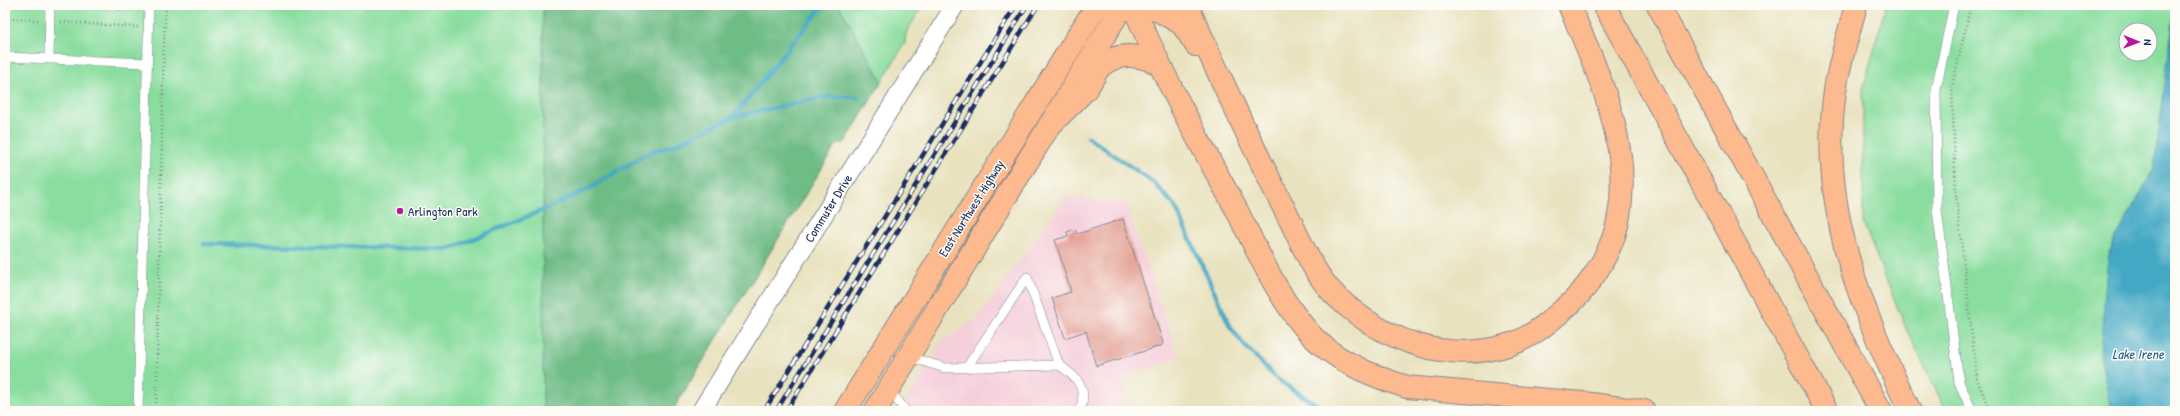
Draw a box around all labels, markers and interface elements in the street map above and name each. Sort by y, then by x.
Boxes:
north arrow [2118,22,2158,62]
text: N [2141,39,2155,45]
street label: East Northwest Highway [934,156,1008,260]
street label: Commuter Drive [800,170,856,246]
place label: Arlington Park [408,202,478,220]
marker: Arlington Park [395,206,405,216]
water label: Lake Irene [2112,344,2165,363]

